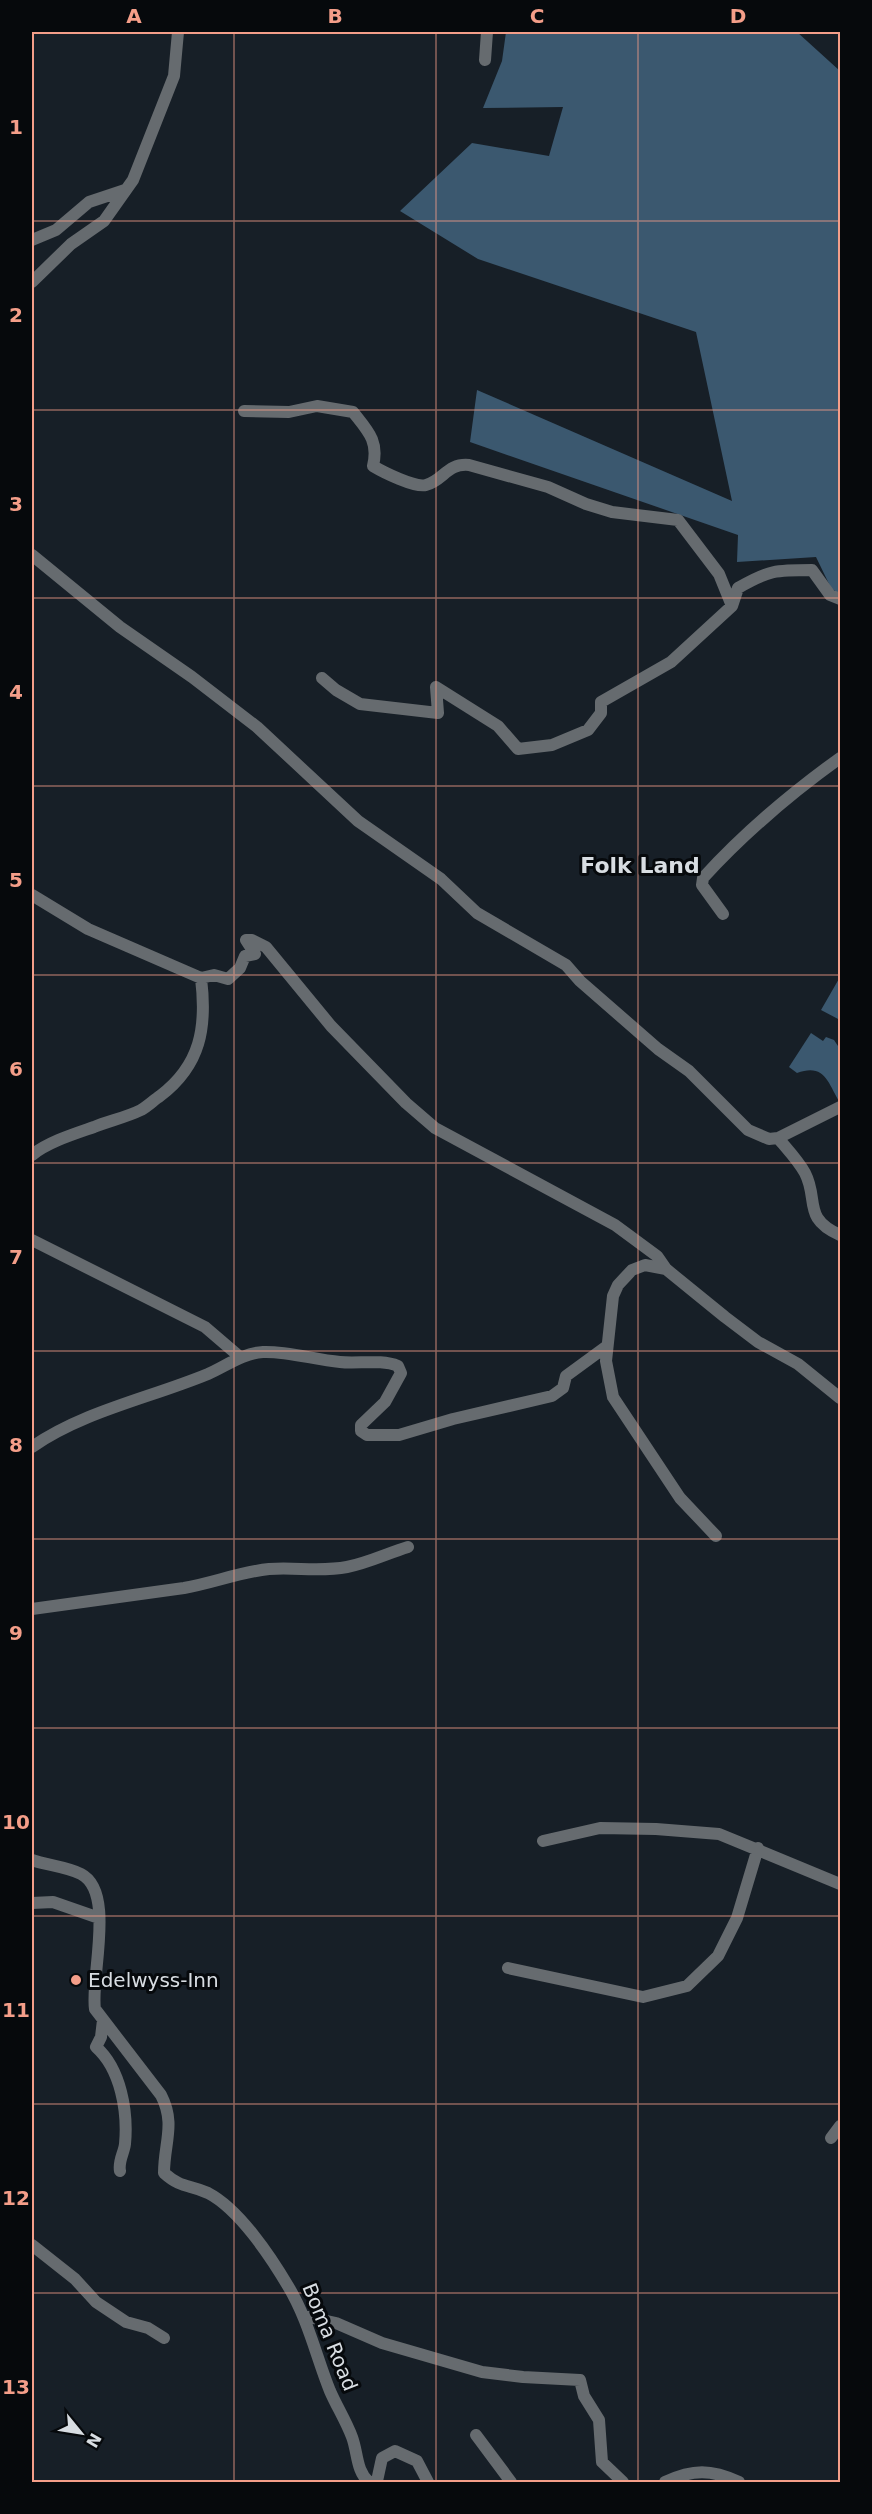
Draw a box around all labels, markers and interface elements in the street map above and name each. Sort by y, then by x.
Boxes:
text: A [126,4,142,28]
text: B [327,4,343,28]
text: C [530,4,544,28]
text: D [730,4,746,28]
text: 1 [9,115,23,139]
text: 2 [9,303,23,327]
text: 3 [9,492,23,516]
text: 4 [9,680,23,704]
district label: Folk Land [580,853,700,878]
text: 5 [9,868,23,892]
text: 6 [9,1057,23,1081]
text: 7 [9,1245,23,1269]
text: 8 [9,1433,23,1457]
text: 9 [9,1621,23,1645]
text: 10 [2,1810,30,1834]
place label: Edelwyss-Inn [88,1968,219,1992]
marker: Edelwyss-Inn [69,1973,83,1987]
text: 11 [2,1998,30,2022]
text: 12 [2,2186,30,2210]
street label: Boma Road [297,2280,363,2394]
text: 13 [2,2375,30,2399]
north arrow [51,2403,111,2463]
text: N [82,2430,105,2451]

